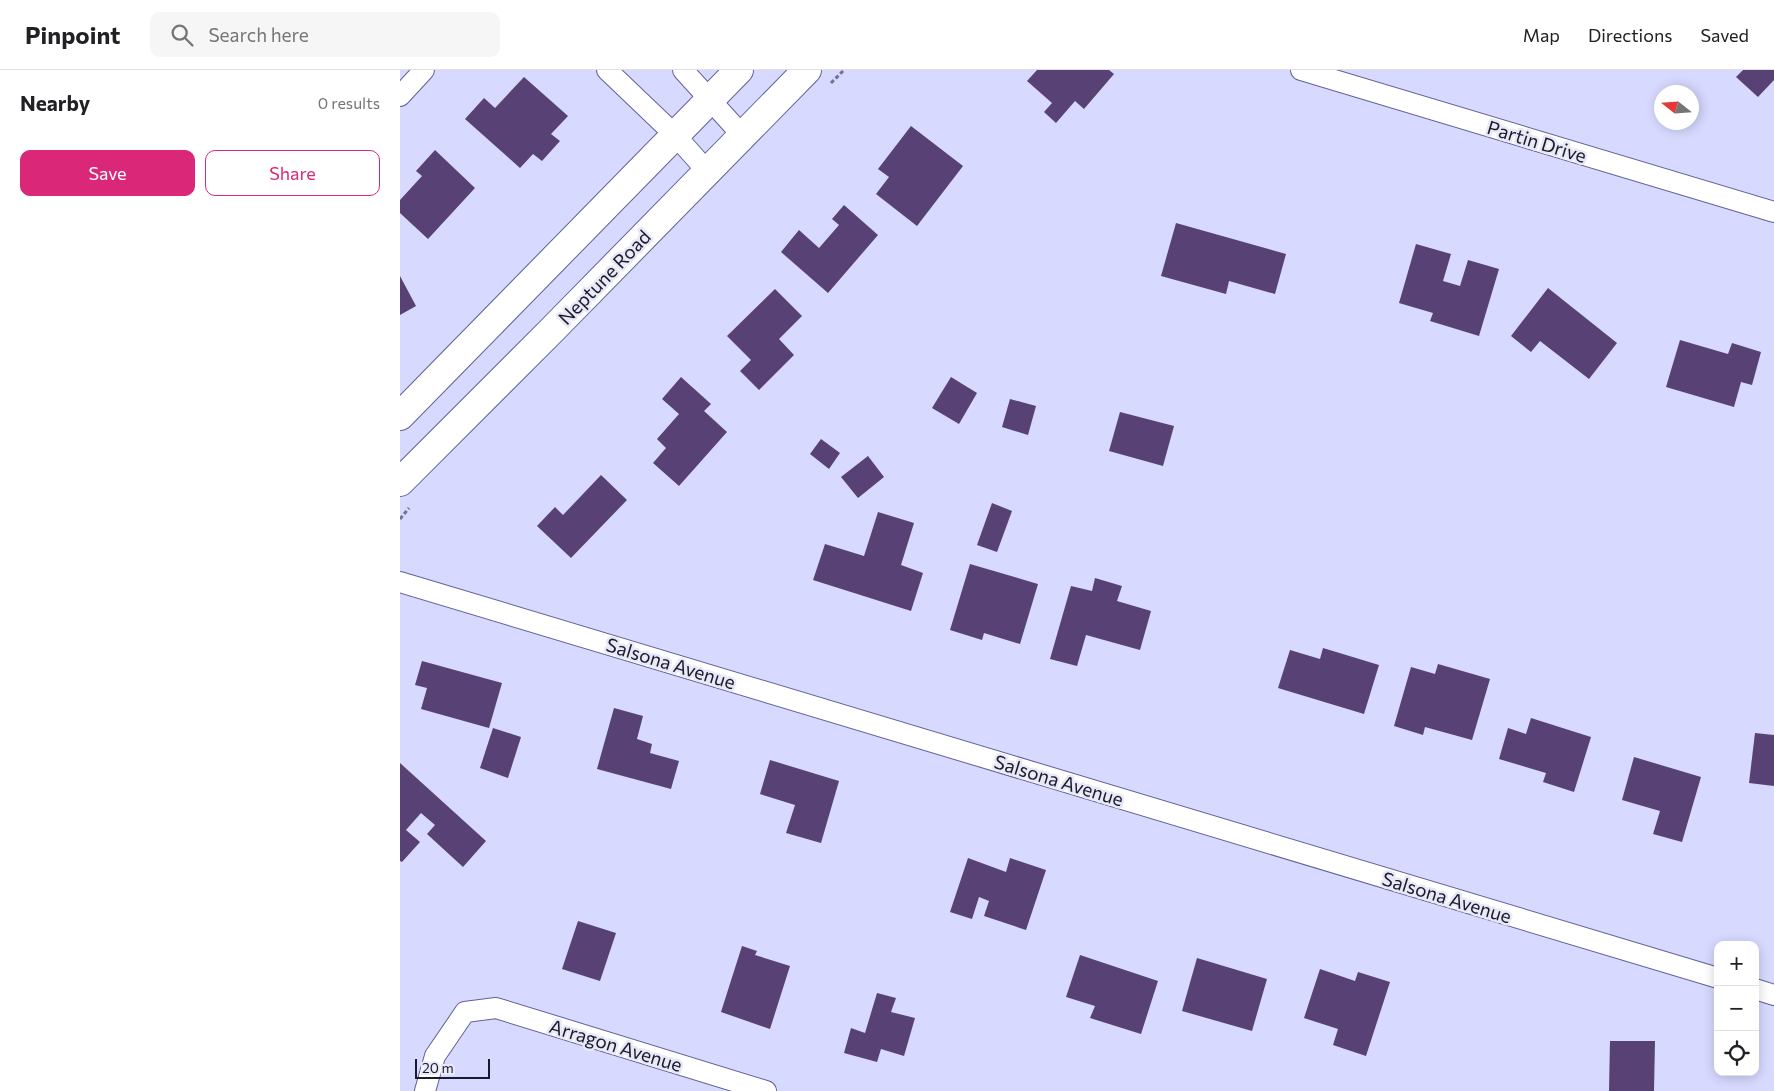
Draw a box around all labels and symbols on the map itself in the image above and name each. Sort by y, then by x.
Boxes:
north arrow [1654,85,1699,130]
street label: Partin Drive [1485,115,1589,167]
street label: Neptune Road [553,225,655,329]
street label: Salsona Avenue [604,632,738,694]
street label: Salsona Avenue [992,749,1126,811]
street label: Salsona Avenue [1380,866,1514,928]
street label: Arragon Avenue [547,1014,685,1076]
scale bar [415,1056,490,1079]

